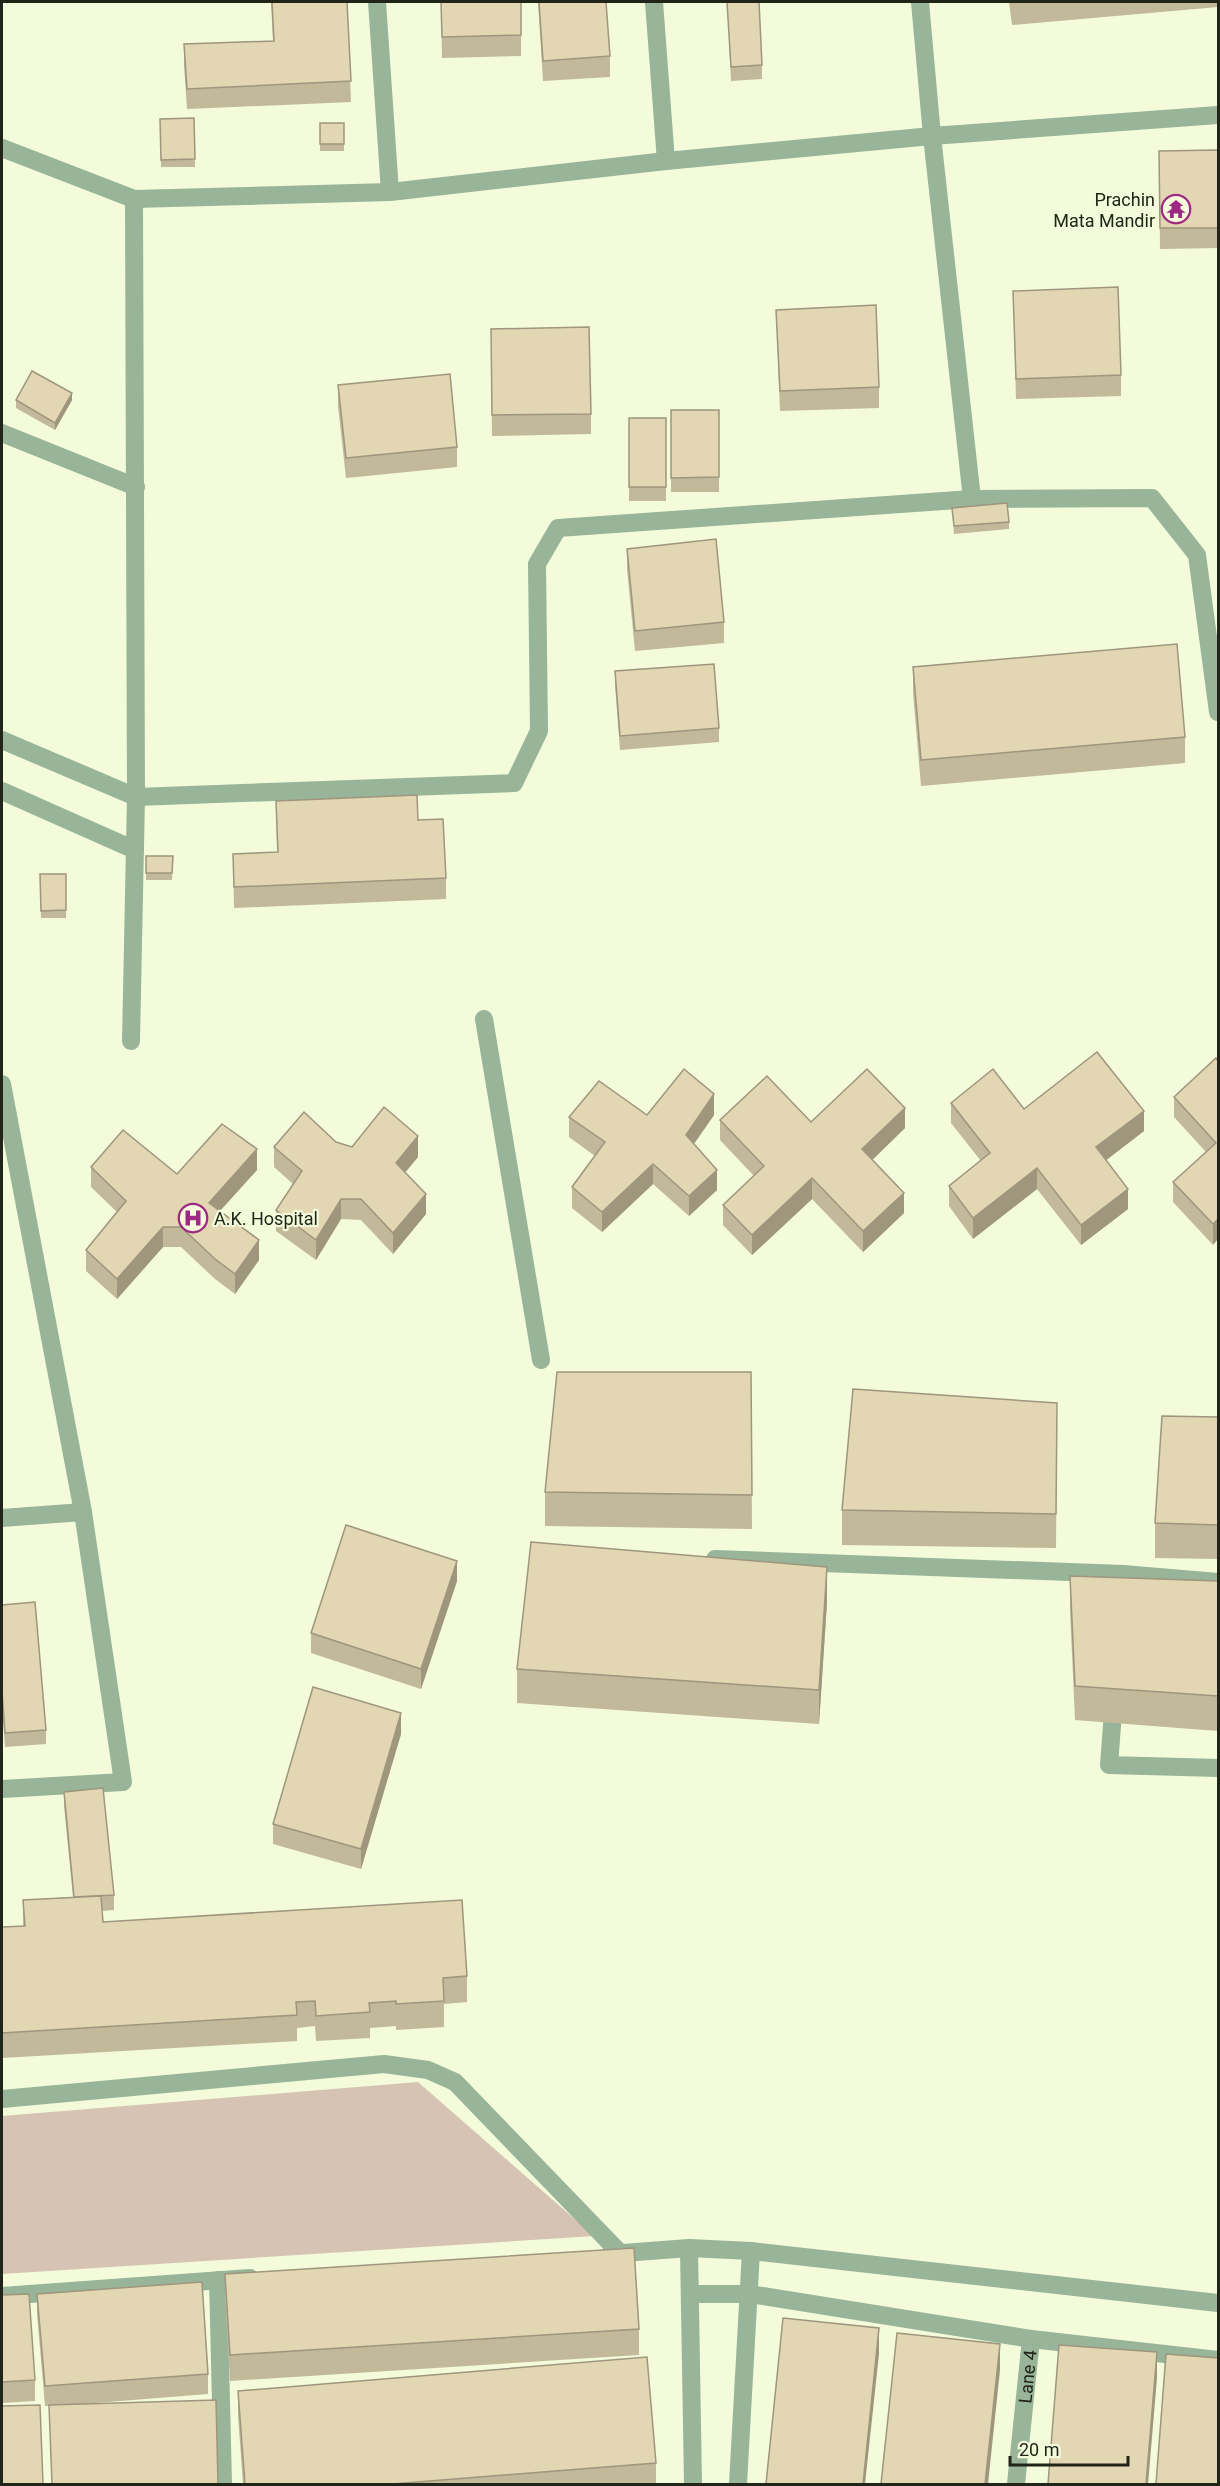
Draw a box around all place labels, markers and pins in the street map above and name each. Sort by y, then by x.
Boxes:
place label: Prachin Mata Mandir [1053,189,1155,231]
temple icon: Prachin Mata Mandir [1160,193,1192,225]
hospital icon: A.K. Hospital [177,1202,209,1234]
place label: A.K. Hospital [214,1208,318,1229]

